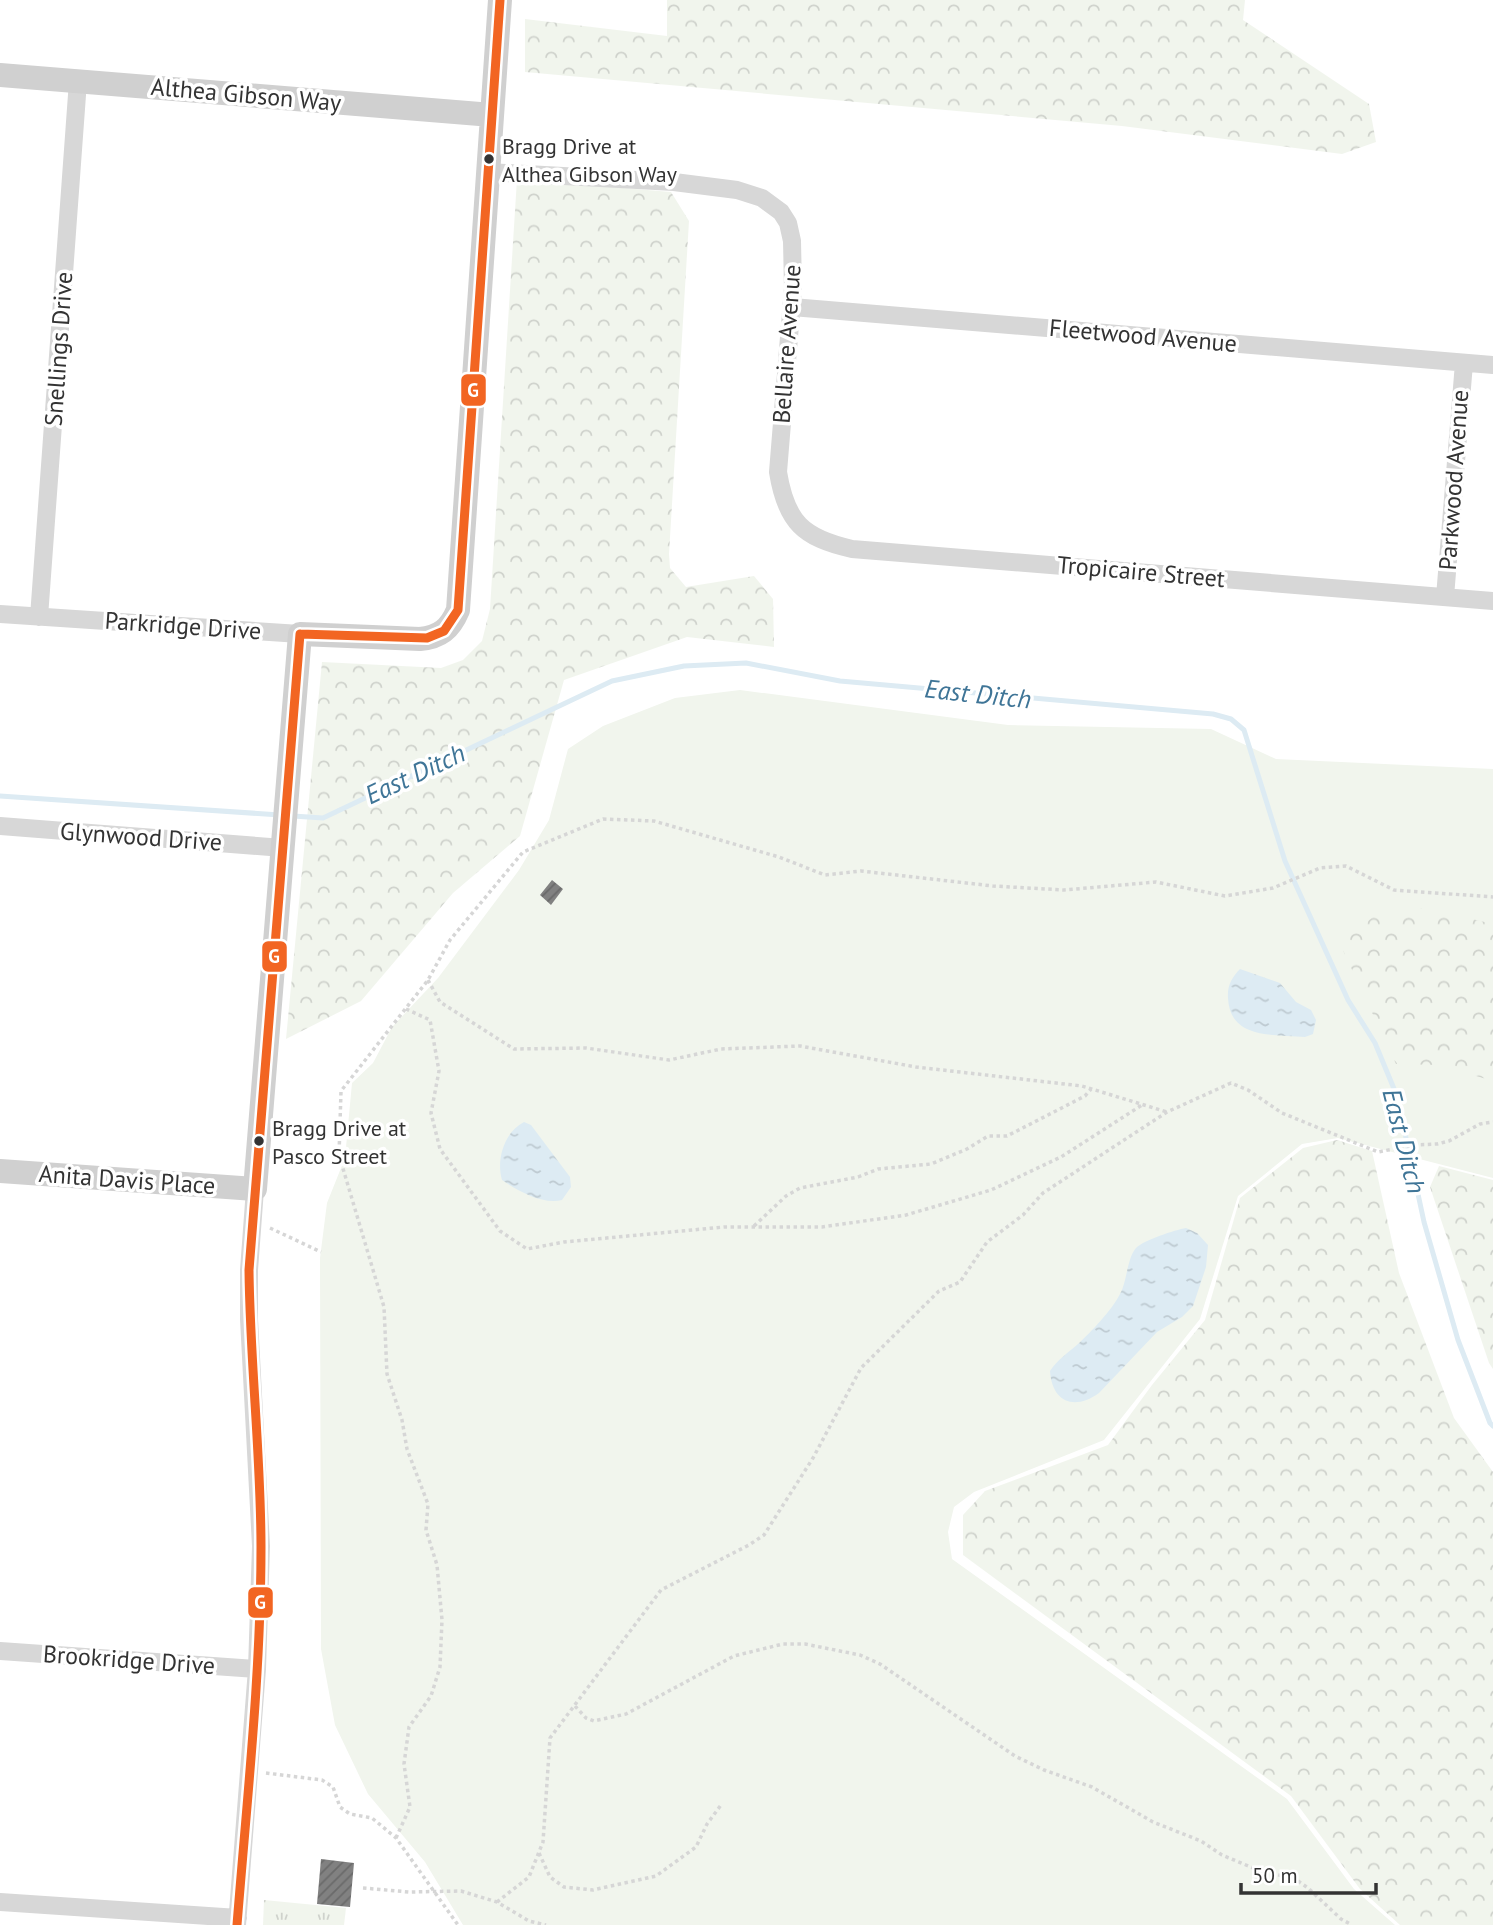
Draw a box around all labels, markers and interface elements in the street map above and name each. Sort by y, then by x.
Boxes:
street label: Althea Gibson Way [150,71,342,118]
place label: Bragg Drive at Althea Gibson Way [502,132,678,188]
marker: Bragg Drive at Althea Gibson Way [482,152,496,166]
street label: Bellaire Avenue [765,263,808,425]
street label: Snellings Drive [38,271,79,427]
street label: Fleetwood Avenue [1048,312,1238,359]
line badge: G [460,373,487,407]
text: G [467,378,479,402]
street label: Parkwood Avenue [1432,389,1475,571]
street label: Tropicaire Street [1056,549,1226,594]
street label: Parkridge Drive [104,605,262,646]
water label: East Ditch [923,671,1033,716]
water label: East Ditch [359,736,470,811]
street label: Glynwood Drive [59,815,223,858]
line badge: G [261,940,288,973]
text: G [268,944,280,968]
water label: East Ditch [1376,1085,1433,1197]
place label: Bragg Drive at Pasco Street [272,1114,407,1170]
marker: Bragg Drive at Pasco Street [252,1134,266,1148]
street label: Anita Davis Place [38,1158,216,1201]
line badge: G [247,1586,274,1619]
text: G [254,1590,266,1614]
street label: Brookridge Drive [42,1638,216,1681]
scale bar [1241,1852,1376,1896]
text: 50 m [1252,1862,1298,1889]

